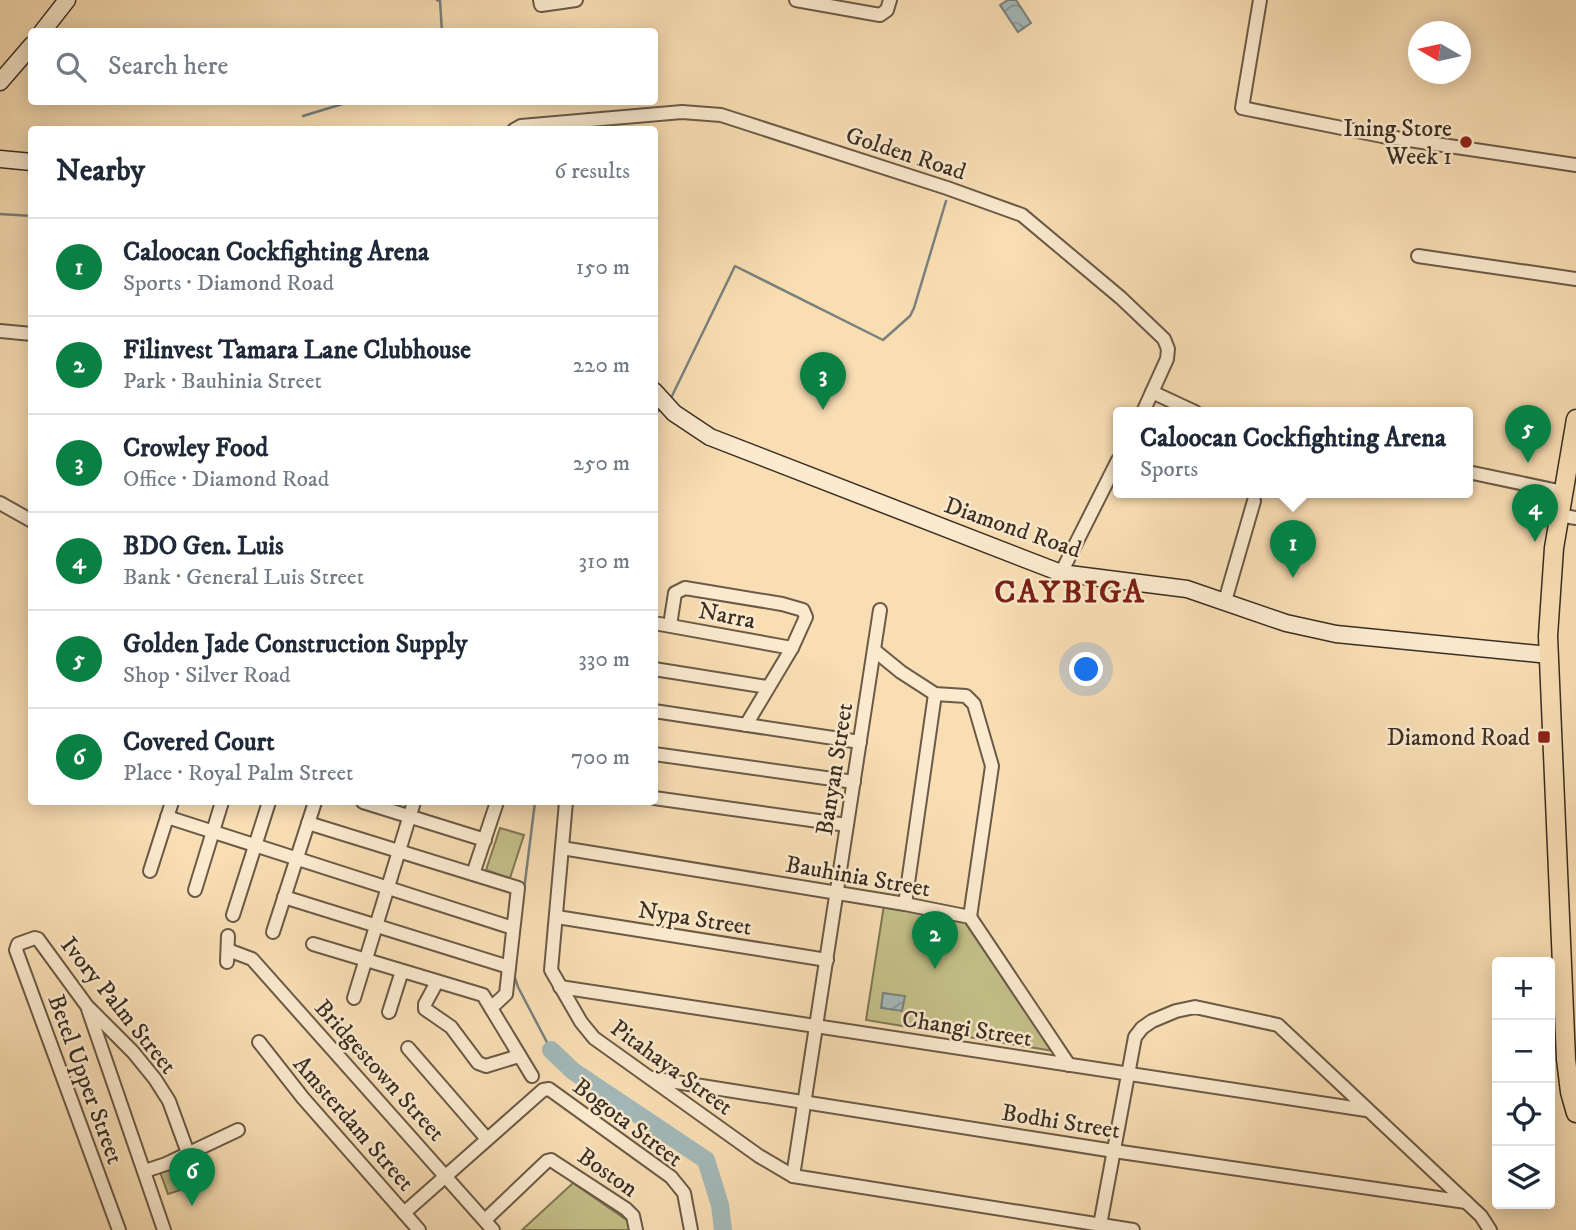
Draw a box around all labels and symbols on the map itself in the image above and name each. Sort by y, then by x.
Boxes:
north arrow [1408,21,1471,84]
place label: Ining Store Week 1 [1343,114,1452,172]
street label: Golden Road [842,120,970,188]
marker: Ining Store Week 1 [1458,134,1474,150]
pin: 3 [800,352,846,410]
pin: 5 [1505,405,1551,463]
pin: 4 [1512,484,1558,542]
street label: Diamond Road [940,490,1085,565]
pin: 1 [1270,520,1316,578]
district label: CAYBIGA [994,573,1146,613]
street label: Narra [696,596,759,636]
your location [1069,652,1103,686]
street label: Banyan Street [810,700,860,838]
place label: Diamond Road [1387,723,1530,753]
marker: Diamond Road [1536,729,1552,745]
street label: Bauhinia Street [783,849,933,905]
street label: Nypa Street [636,895,754,943]
pin: 2 [912,911,958,969]
street label: Ivory Palm Street [54,931,183,1081]
street label: Betel Upper Street [41,991,130,1168]
street label: Bridgestown Street [308,993,451,1148]
street label: Changi Street [900,1004,1034,1054]
street label: Pitahaya Street [604,1013,739,1122]
street label: Amsterdam Street [286,1050,421,1198]
street label: Bogota Street [566,1072,689,1174]
street label: Bodhi Street [999,1098,1123,1146]
street label: Boston [571,1141,644,1205]
pin: 6 [169,1148,215,1206]

